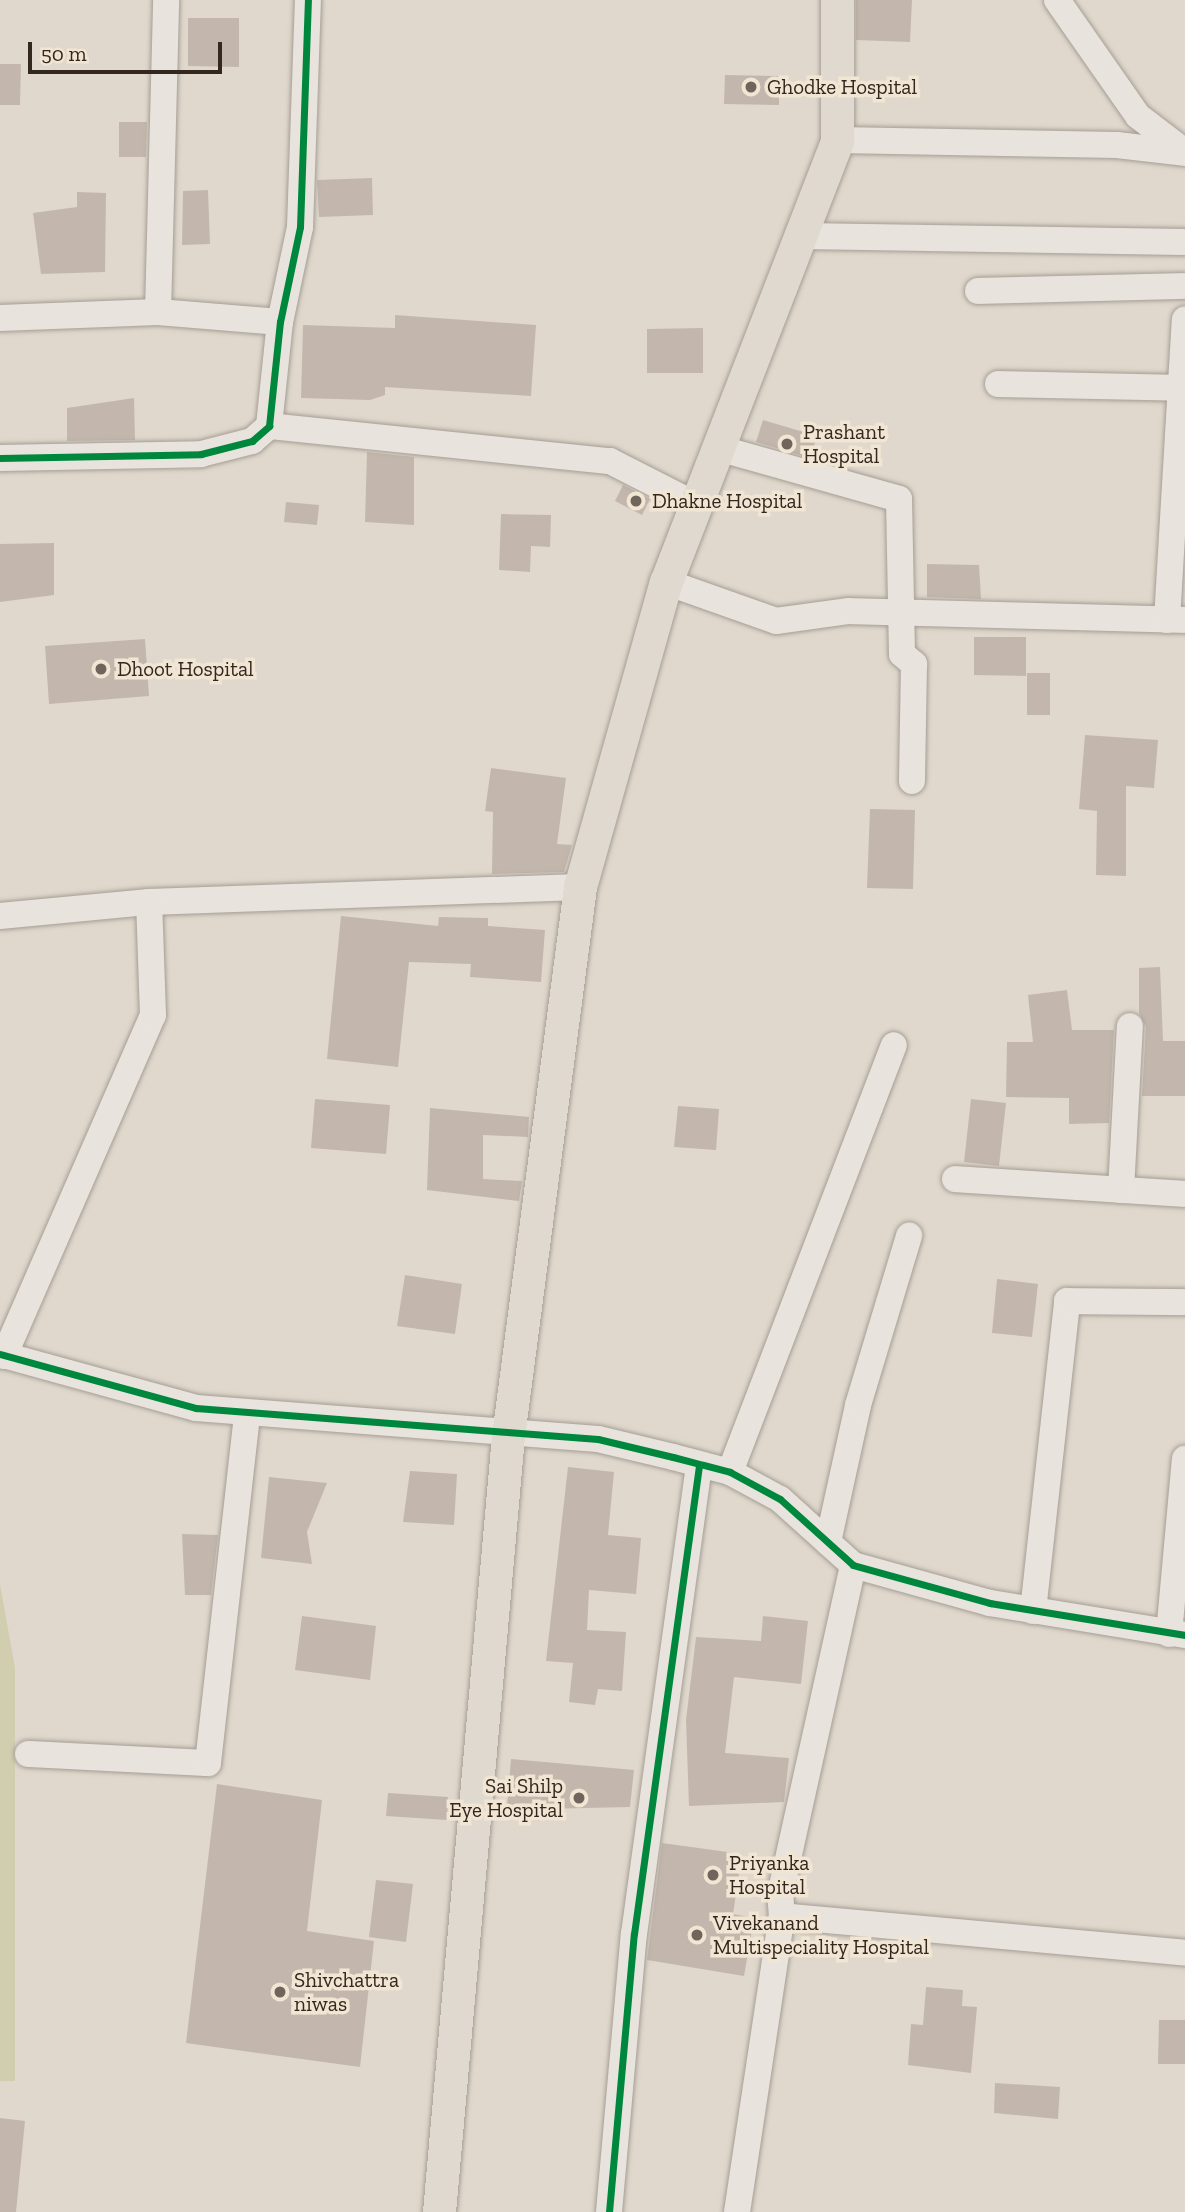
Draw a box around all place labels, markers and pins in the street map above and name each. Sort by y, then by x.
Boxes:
place label: Ghodke Hospital [767,74,917,100]
marker: Ghodke Hospital [741,77,761,97]
place label: Prashant Hospital [803,419,885,469]
marker: Prashant Hospital [777,434,797,454]
place label: Dhakne Hospital [652,488,802,514]
marker: Dhakne Hospital [626,491,646,511]
place label: Dhoot Hospital [117,656,254,682]
marker: Dhoot Hospital [91,659,111,679]
place label: Sai Shilp Eye Hospital [449,1773,563,1823]
marker: Sai Shilp Eye Hospital [569,1788,589,1808]
place label: Priyanka Hospital [729,1850,809,1900]
marker: Priyanka Hospital [703,1865,723,1885]
place label: Vivekanand Multispeciality Hospital [713,1910,930,1960]
marker: Vivekanand Multispeciality Hospital [687,1925,707,1945]
place label: Shivchattra niwas [294,1967,399,2017]
marker: Shivchattra niwas [272,1984,288,2000]

